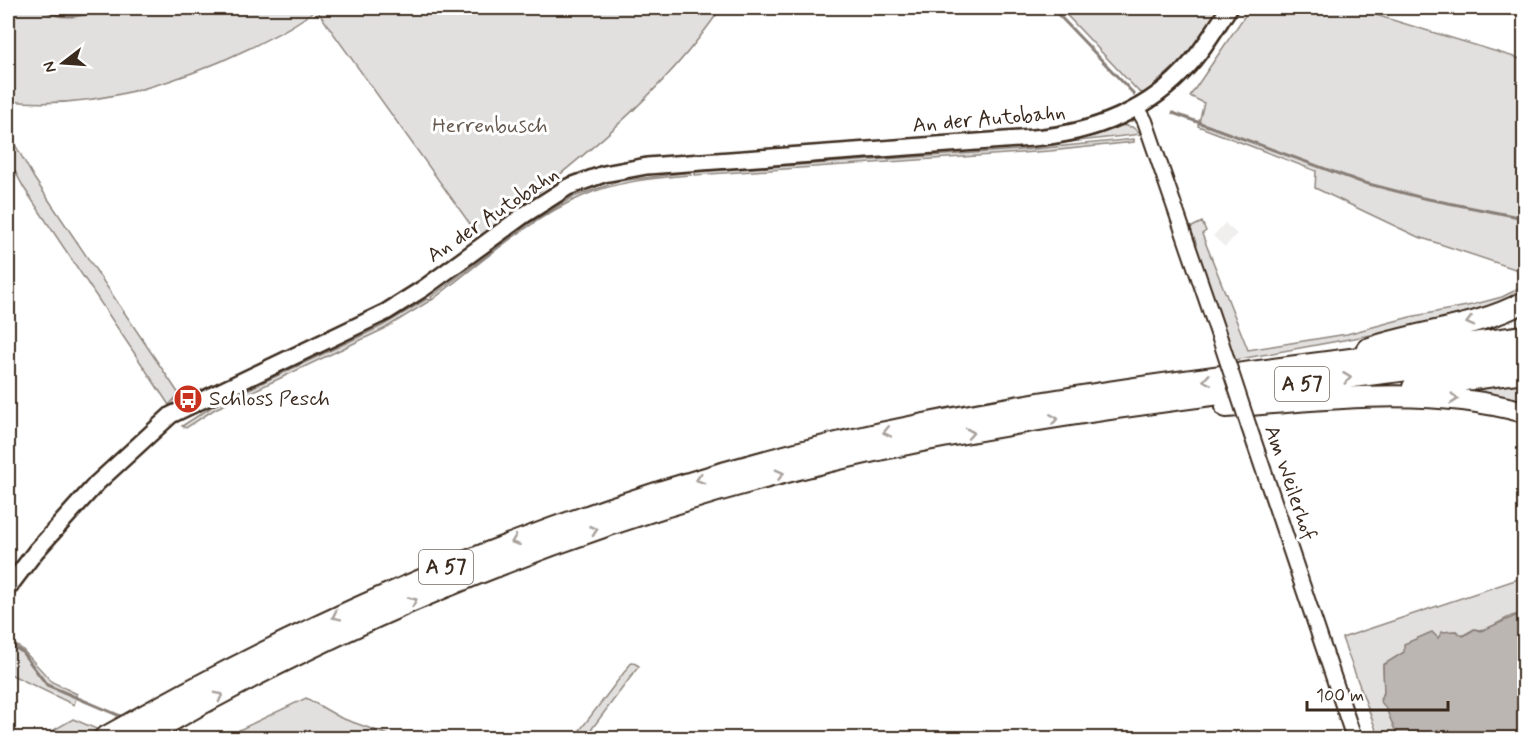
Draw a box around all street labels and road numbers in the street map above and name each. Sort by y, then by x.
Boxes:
street label: An der Autobahn [911,98,1067,140]
street label: An der Autobahn [422,161,564,269]
road number: A 57 [1275,367,1329,401]
street label: Am Weilerhof [1257,422,1323,544]
road number: A 57 [419,550,473,584]

